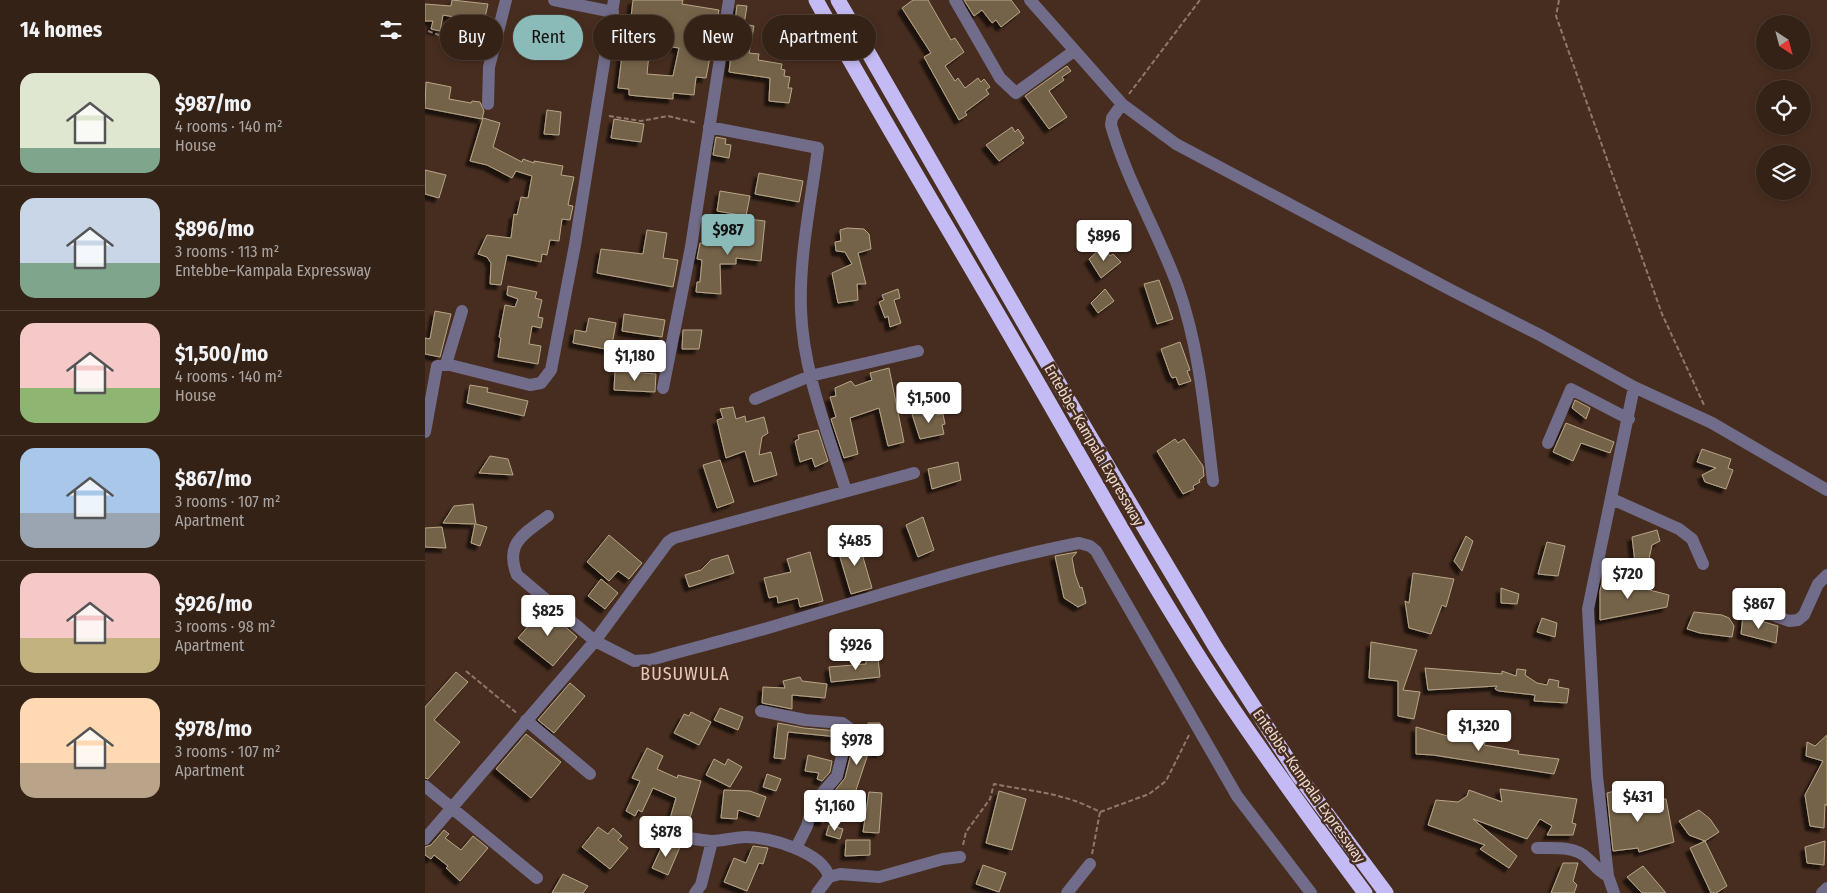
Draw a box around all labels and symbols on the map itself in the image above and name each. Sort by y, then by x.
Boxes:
north arrow [1756,15,1811,70]
pin: $987 [698,214,758,256]
pin: $896 [1074,220,1134,262]
pin: $1,180 [594,340,676,382]
street label: Entebbe–Kampala Expressway [1040,361,1148,529]
pin: $1,500 [888,382,970,424]
pin: $485 [825,524,885,567]
pin: $720 [1598,558,1658,600]
pin: $867 [1729,588,1789,630]
pin: $825 [518,594,578,637]
pin: $926 [826,628,886,671]
district label: BUSUWULA [640,663,730,685]
street label: Entebbe–Kampala Expressway [1249,706,1369,867]
pin: $1,320 [1438,710,1520,752]
pin: $978 [827,724,887,766]
pin: $431 [1608,780,1668,823]
pin: $1,160 [794,790,876,832]
pin: $878 [636,816,696,858]

